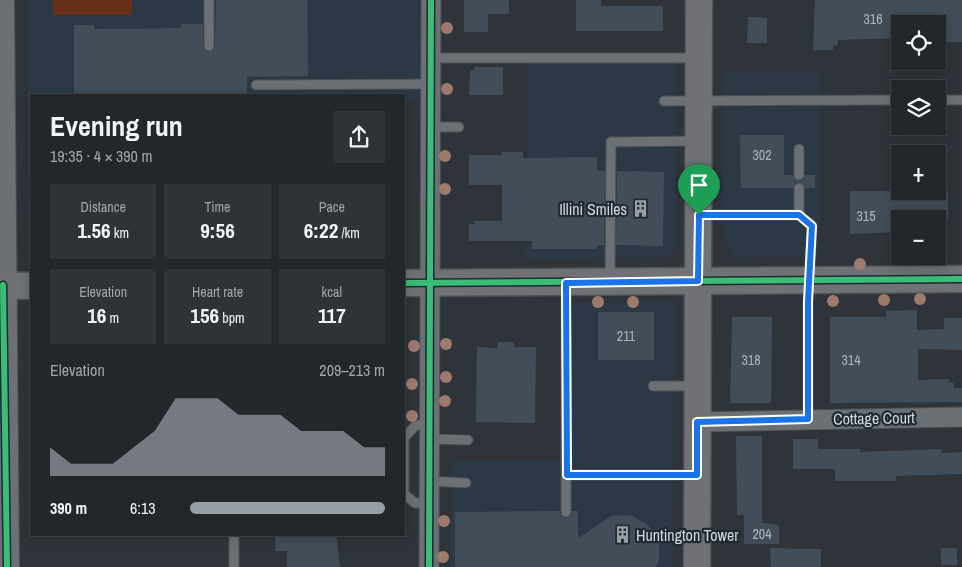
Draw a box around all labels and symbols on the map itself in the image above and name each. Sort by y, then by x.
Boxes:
house number: 316 [863,10,883,28]
house number: 302 [752,146,772,164]
pin [678,164,720,215]
place label: Illini Smiles [559,198,627,220]
building icon: Illini Smiles [631,199,651,219]
house number: 315 [856,207,876,225]
house number: 211 [617,327,636,345]
house number: 318 [741,351,761,369]
house number: 314 [841,351,861,369]
street label: Cottage Court [833,406,915,430]
place label: Huntington Tower [636,524,739,546]
building icon: Huntington Tower [612,525,632,545]
house number: 204 [752,525,772,543]

